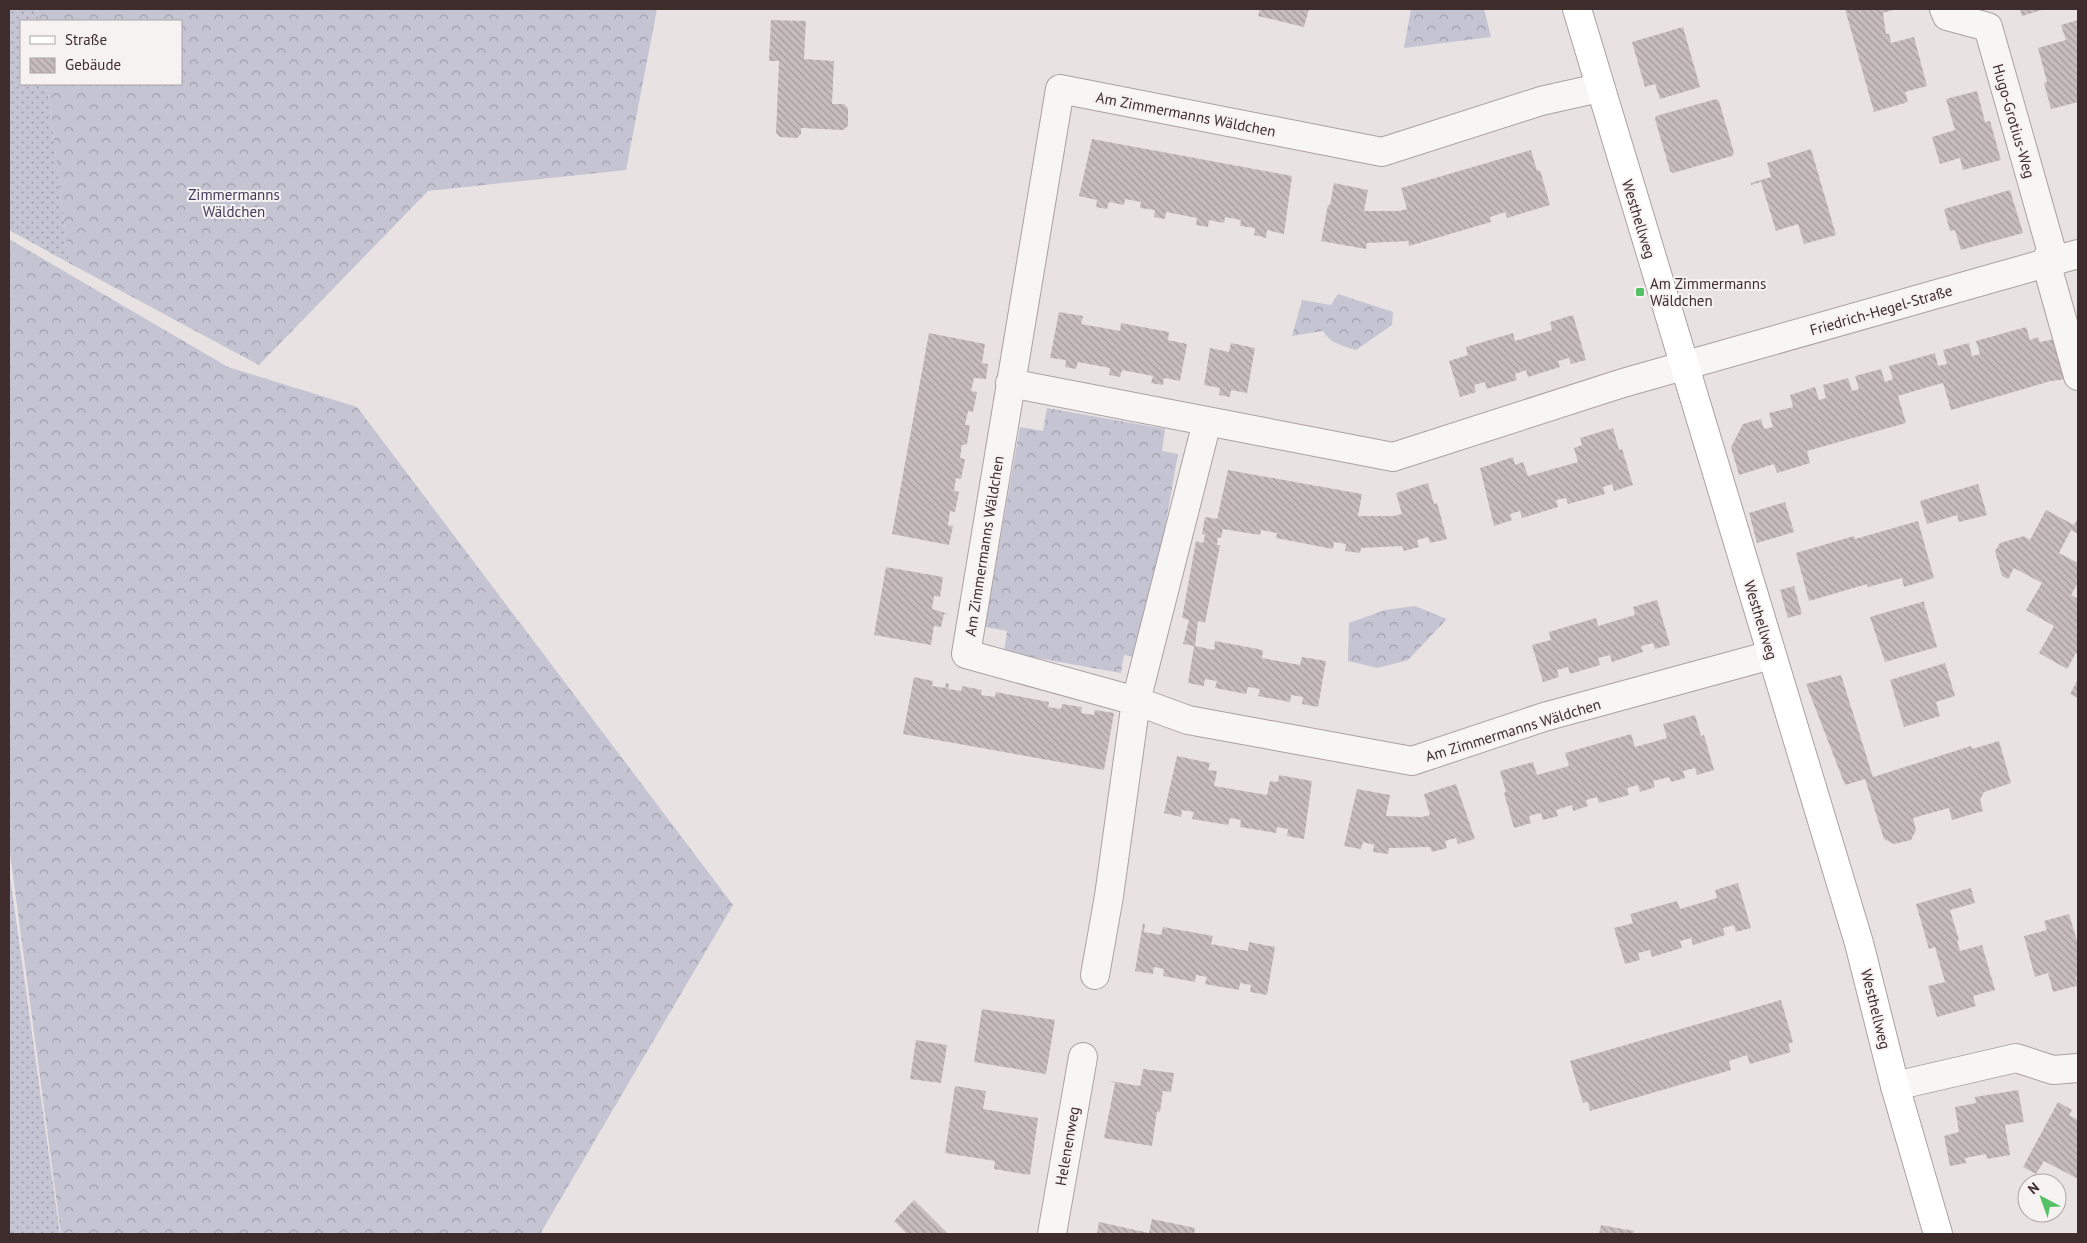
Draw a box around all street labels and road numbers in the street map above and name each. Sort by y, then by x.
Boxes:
street label: Hugo-Grotius-Weg [1989,62,2039,180]
street label: Am Zimmermanns Wäldchen [1095,87,1277,141]
street label: Westhellweg [1618,177,1660,261]
street label: Friedrich-Hegel-Straße [1808,281,1954,339]
street label: Am Zimmermanns Wäldchen [960,454,1008,638]
street label: Westhellweg [1740,578,1782,662]
street label: Am Zimmermanns Wäldchen [1423,694,1603,766]
street label: Westhellweg [1857,967,1895,1051]
street label: Helenenweg [1051,1105,1083,1187]

